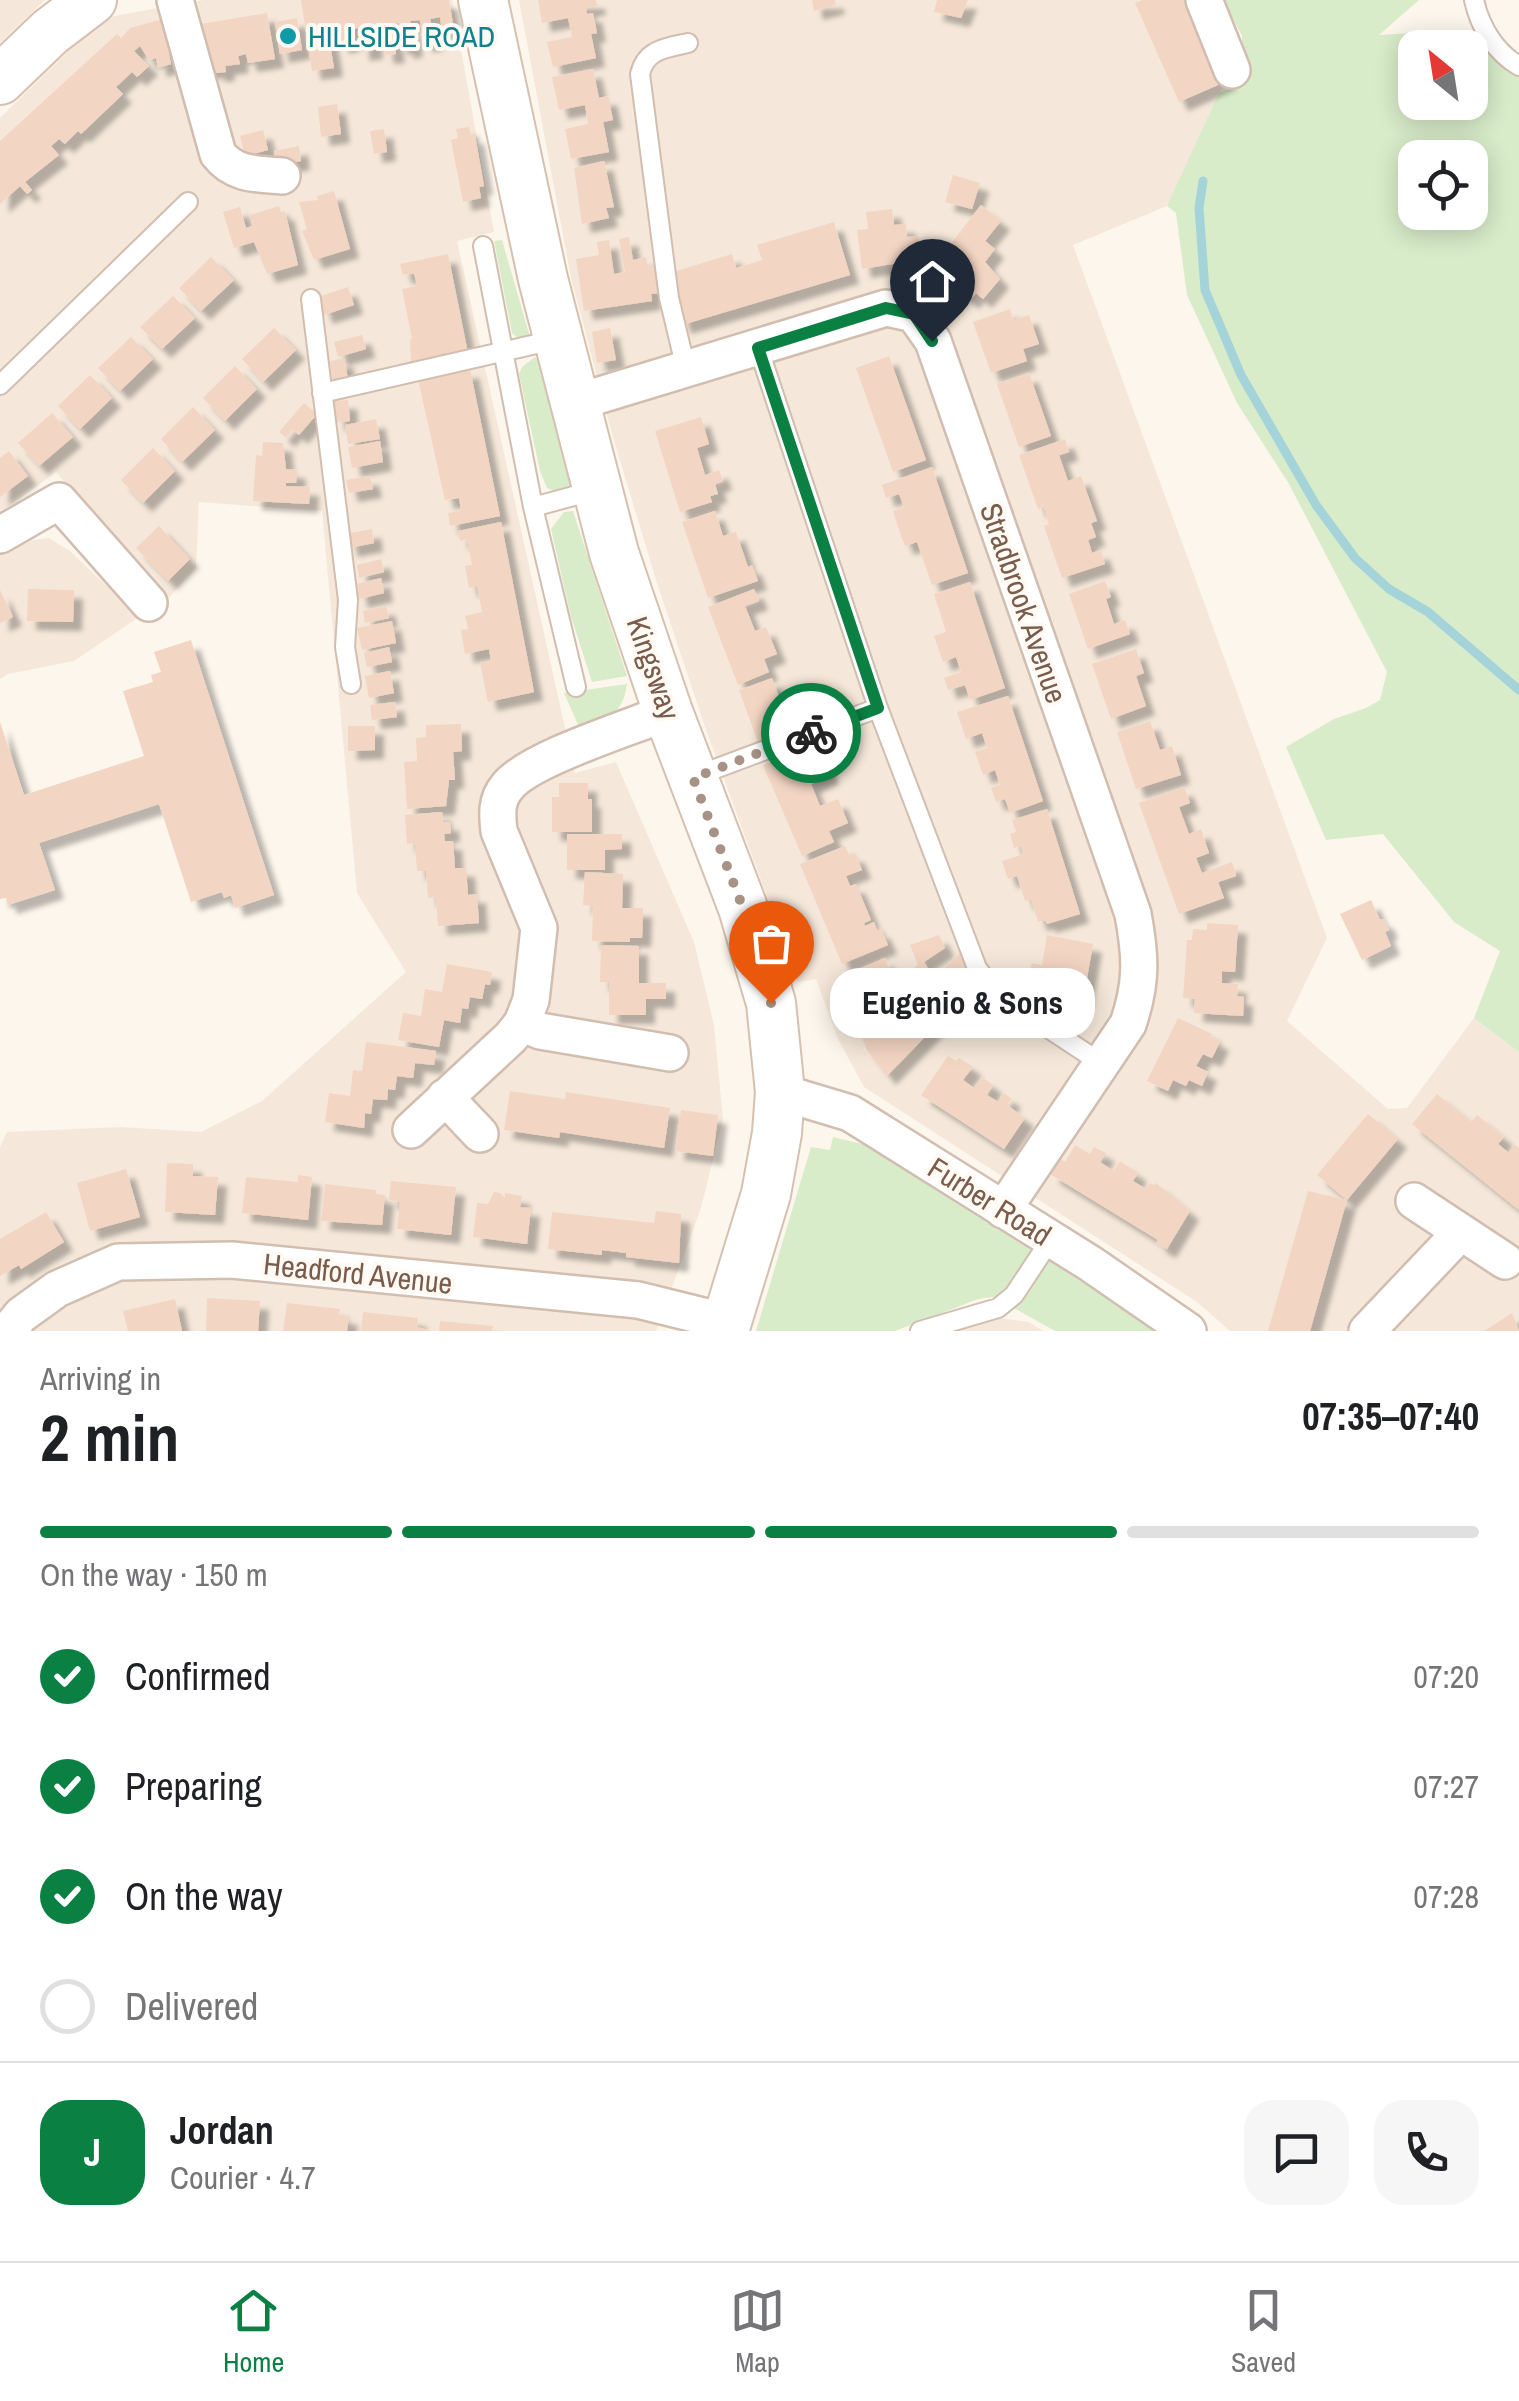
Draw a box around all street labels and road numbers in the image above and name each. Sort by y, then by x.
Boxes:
street label: Stradbrook Avenue [971,498,1077,708]
street label: Kingsway [618,611,690,726]
street label: Furber Road [921,1147,1059,1255]
street label: Headford Avenue [262,1243,454,1303]

